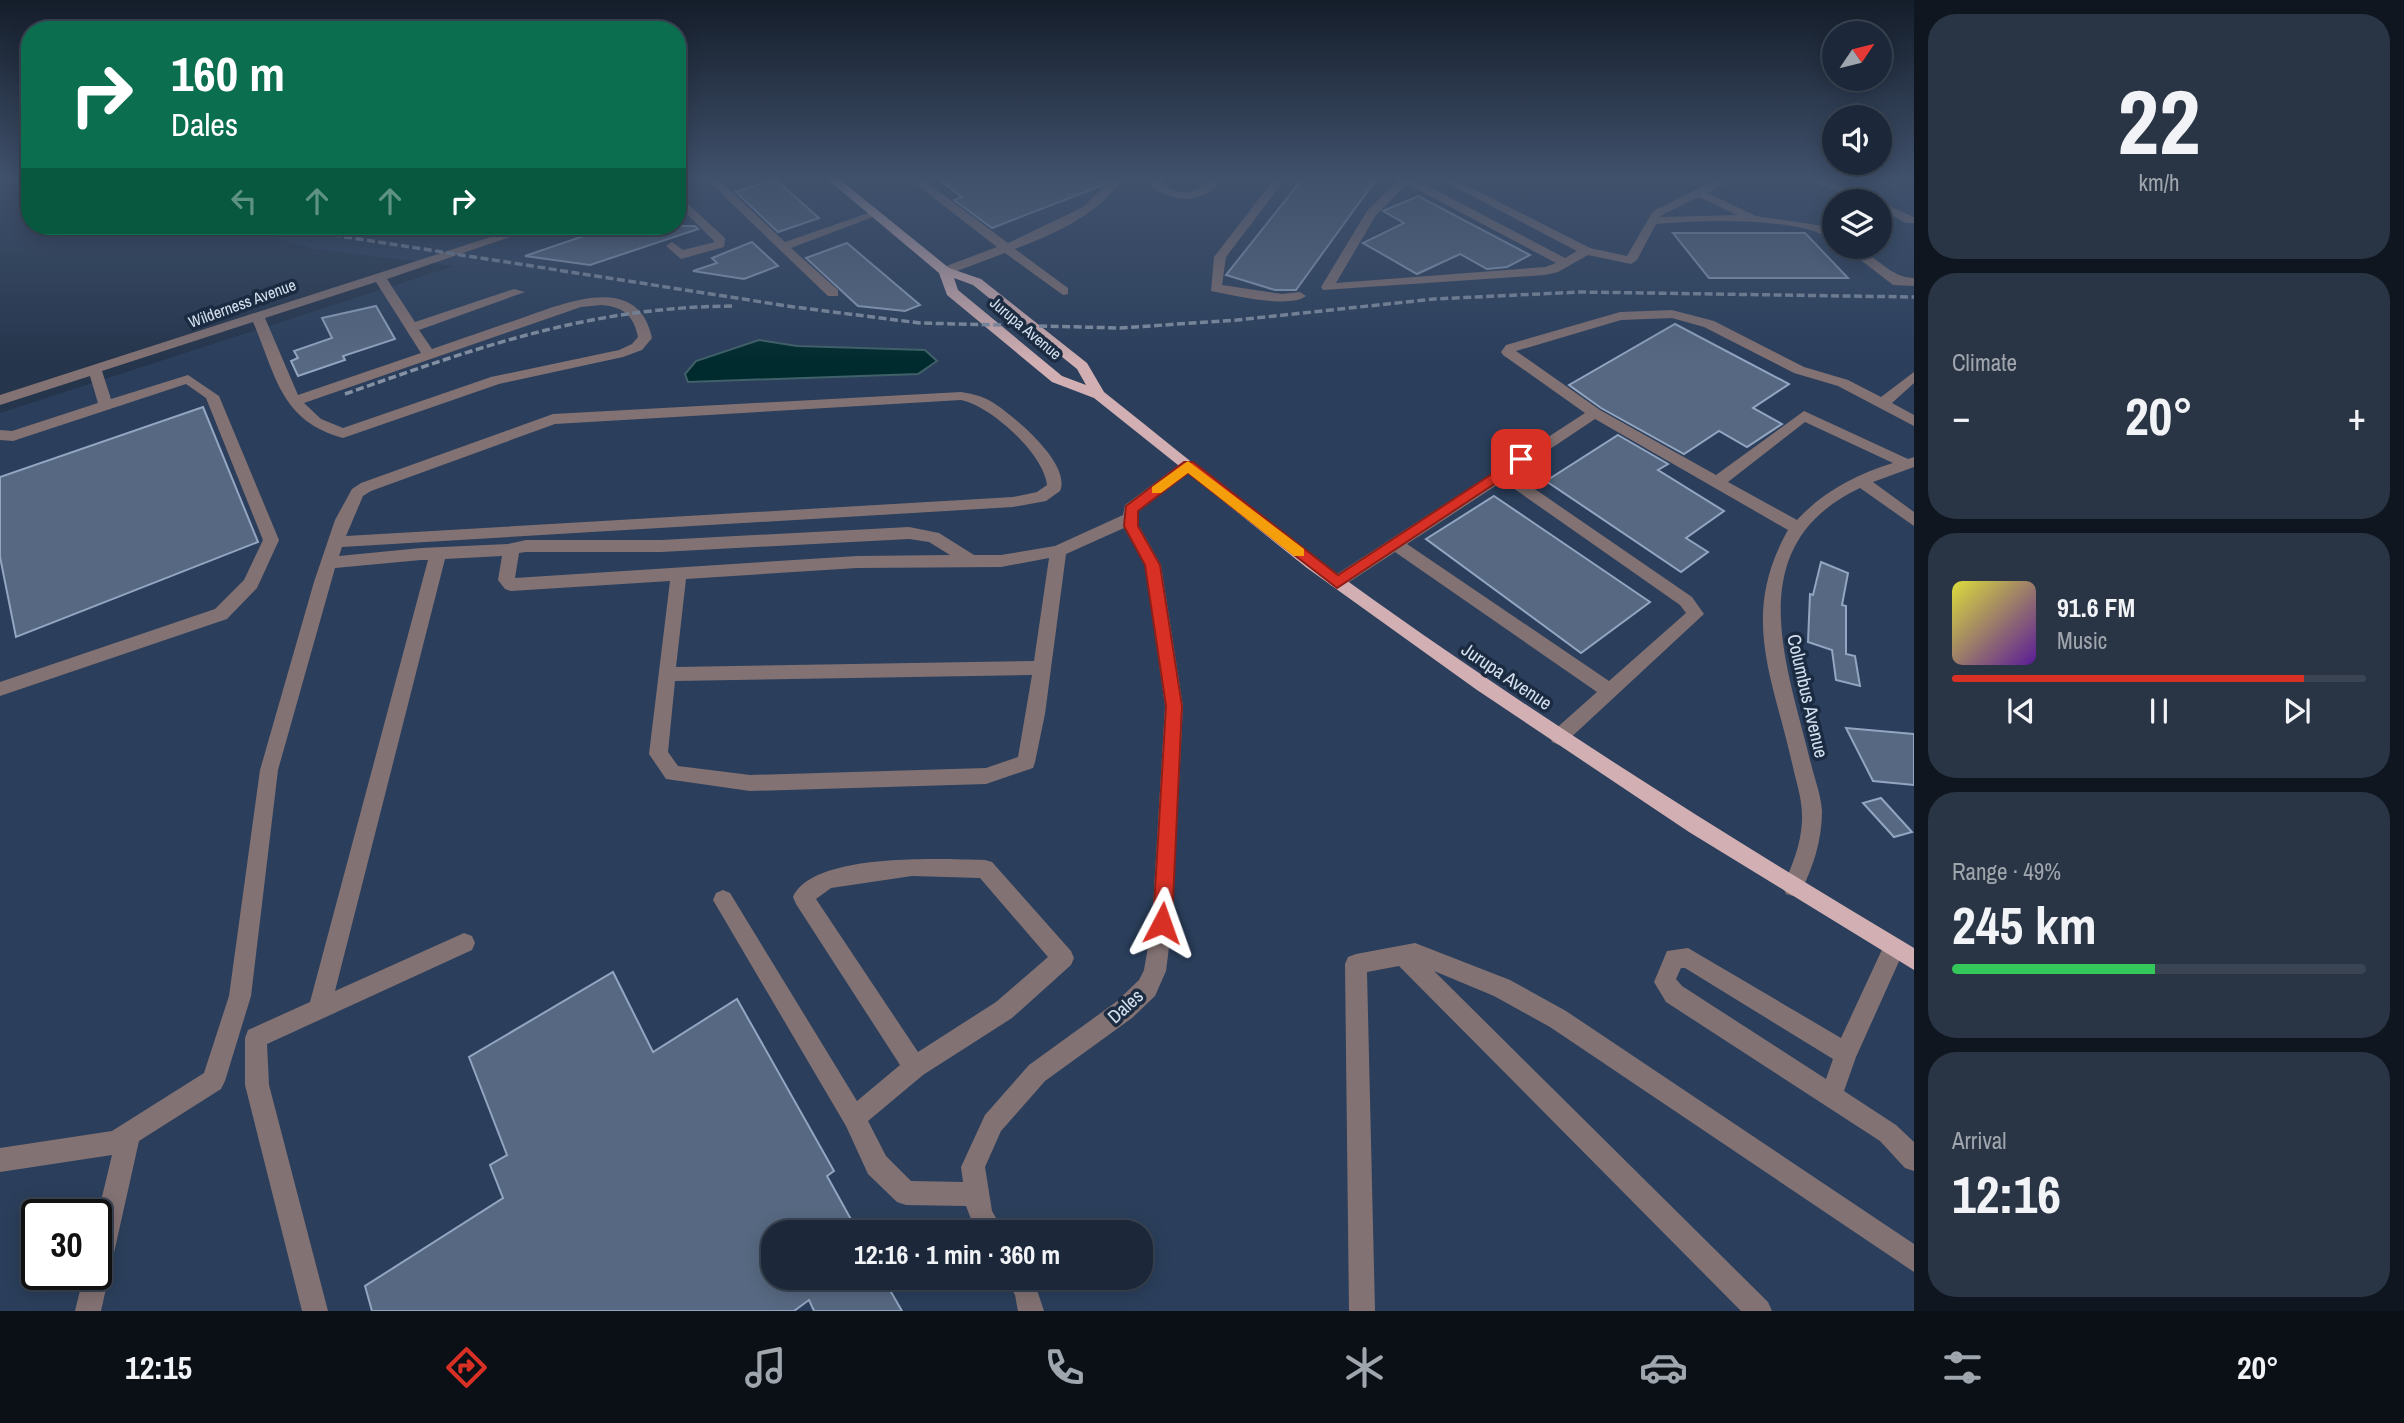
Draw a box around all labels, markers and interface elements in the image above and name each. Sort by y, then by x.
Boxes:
north arrow [1822,21,1892,91]
map controls [1822,21,1892,259]
text: 160 m [171,40,285,106]
icon: right [56,49,147,140]
text: 22 [2118,60,2201,182]
text: Dales [171,103,238,146]
button: sound [1822,105,1892,175]
text: km/h [2139,167,2179,198]
icon: left [225,182,263,220]
icon: ahead [298,182,336,220]
icon: ahead [371,182,409,220]
icon: right [444,182,482,220]
button: layers [1822,189,1892,259]
street label: Wilderness Avenue [185,273,299,333]
street label: Jurupa Avenue [985,292,1067,364]
text: Climate [1952,347,2017,378]
text: 20° [2125,381,2193,451]
text: − [1952,391,1970,442]
text: + [2348,391,2366,442]
pin [1491,429,1551,489]
icon: arrive [1502,440,1540,478]
text: 91.6 FM [2057,590,2135,625]
text: Music [2057,625,2107,656]
street label: Columbus Avenue [1781,632,1835,760]
street label: Jurupa Avenue [1457,636,1557,716]
icon: previous [2002,692,2040,730]
icon: pause [2140,692,2178,730]
icon: next [2278,692,2316,730]
text: Range · 49% [1952,856,2061,887]
position arrow [1125,886,1199,960]
text: 245 km [1952,890,2097,960]
street label: Dales [1102,983,1149,1029]
text: Arrival [1952,1125,2007,1156]
text: 12:16 [1952,1159,2061,1229]
speed limit sign: 30 [21,1199,112,1290]
text: 12:16 · 1 min · 360 m [854,1237,1060,1272]
icon: directions [442,1343,491,1392]
icon: music [741,1343,790,1392]
icon: phone [1040,1343,1089,1392]
icon: climate [1340,1343,1389,1392]
icon: car [1639,1343,1688,1392]
icon: filters [1938,1343,1987,1392]
text: 12:15 [125,1346,192,1389]
text: 20° [2237,1346,2279,1389]

